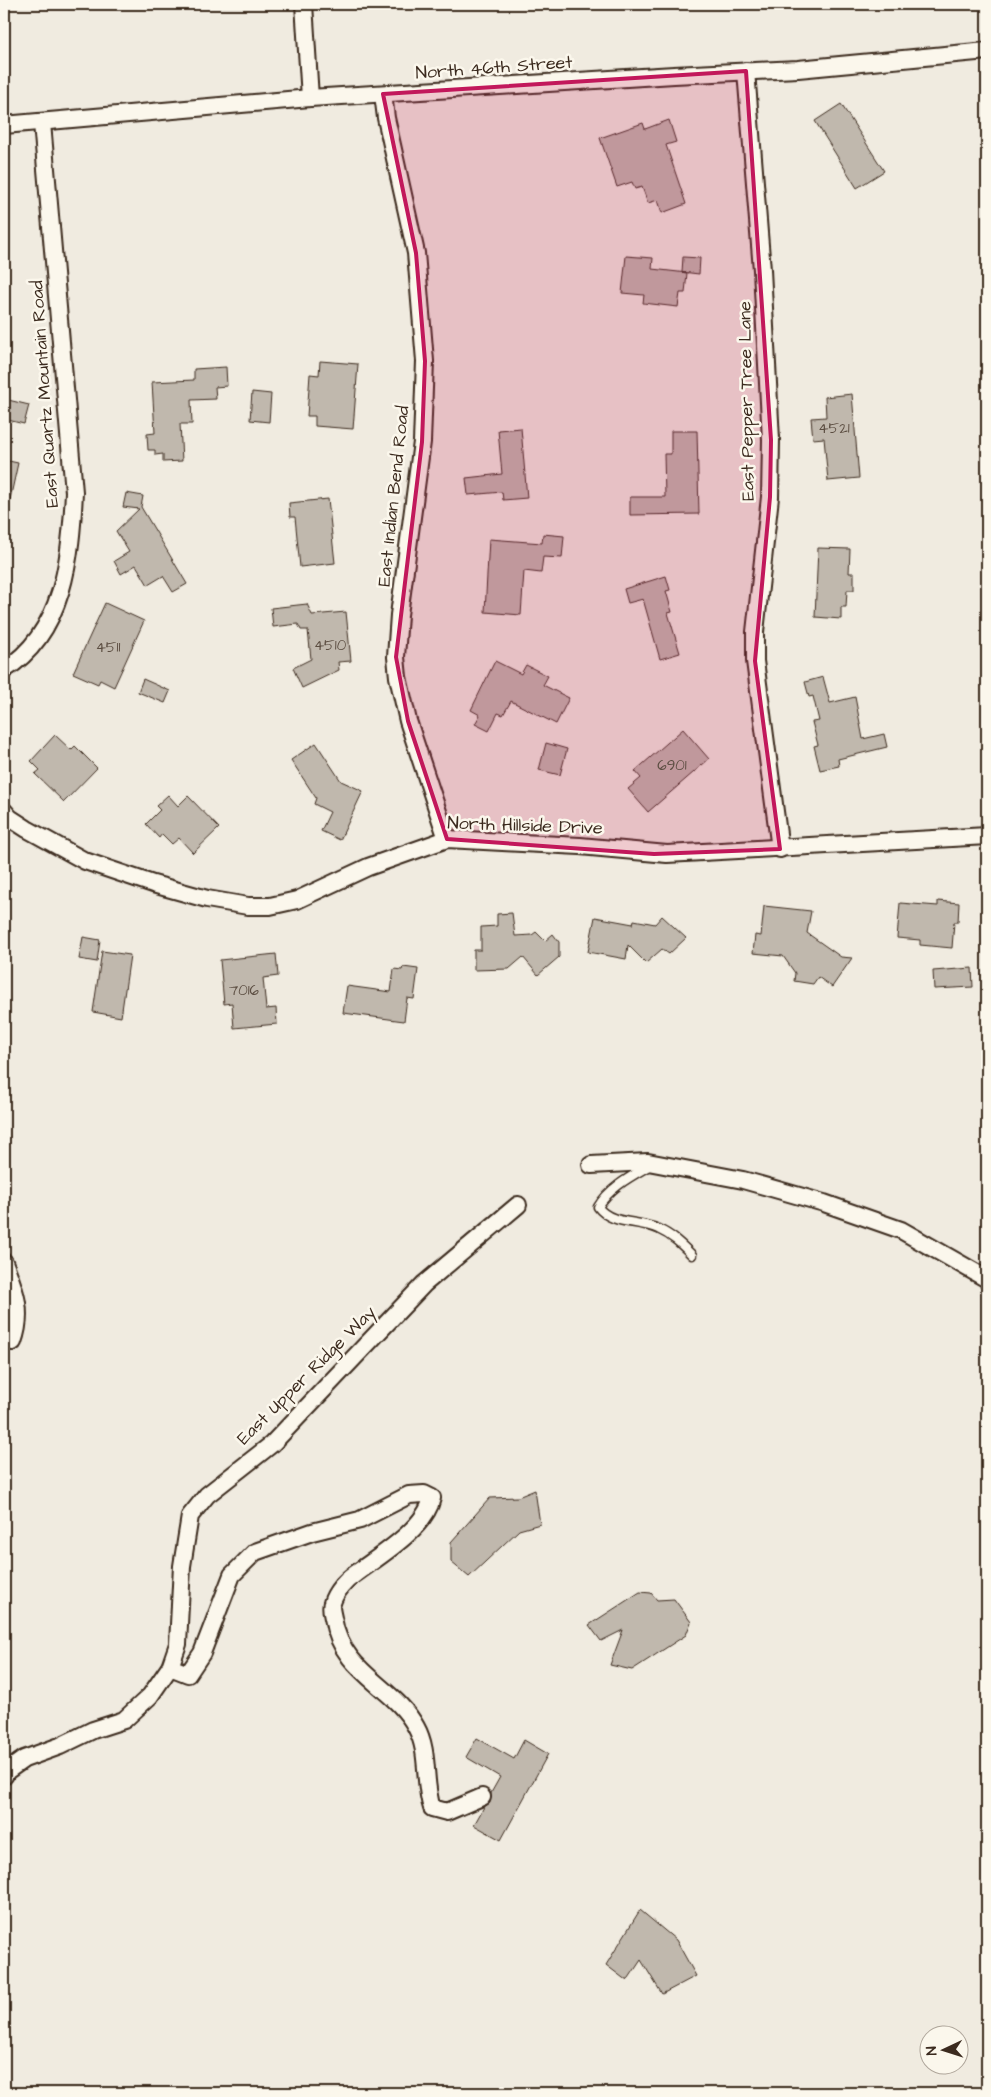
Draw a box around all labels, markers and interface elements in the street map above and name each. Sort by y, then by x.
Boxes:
street label: North 46th Street [415,49,574,85]
street label: East Quartz Mountain Road [24,280,65,508]
street label: East Pepper Tree Lane [732,301,761,501]
street label: East Indian Bend Road [372,404,415,588]
house number: 4521 [818,418,850,439]
house number: 4510 [314,635,347,656]
house number: 4511 [96,637,120,658]
house number: 6901 [657,755,687,776]
street label: North Hillside Drive [447,810,603,841]
house number: 7016 [229,980,260,1001]
street label: East Upper Ridge Way [231,1300,382,1451]
north arrow [918,2024,968,2074]
text: N [922,2046,942,2056]

